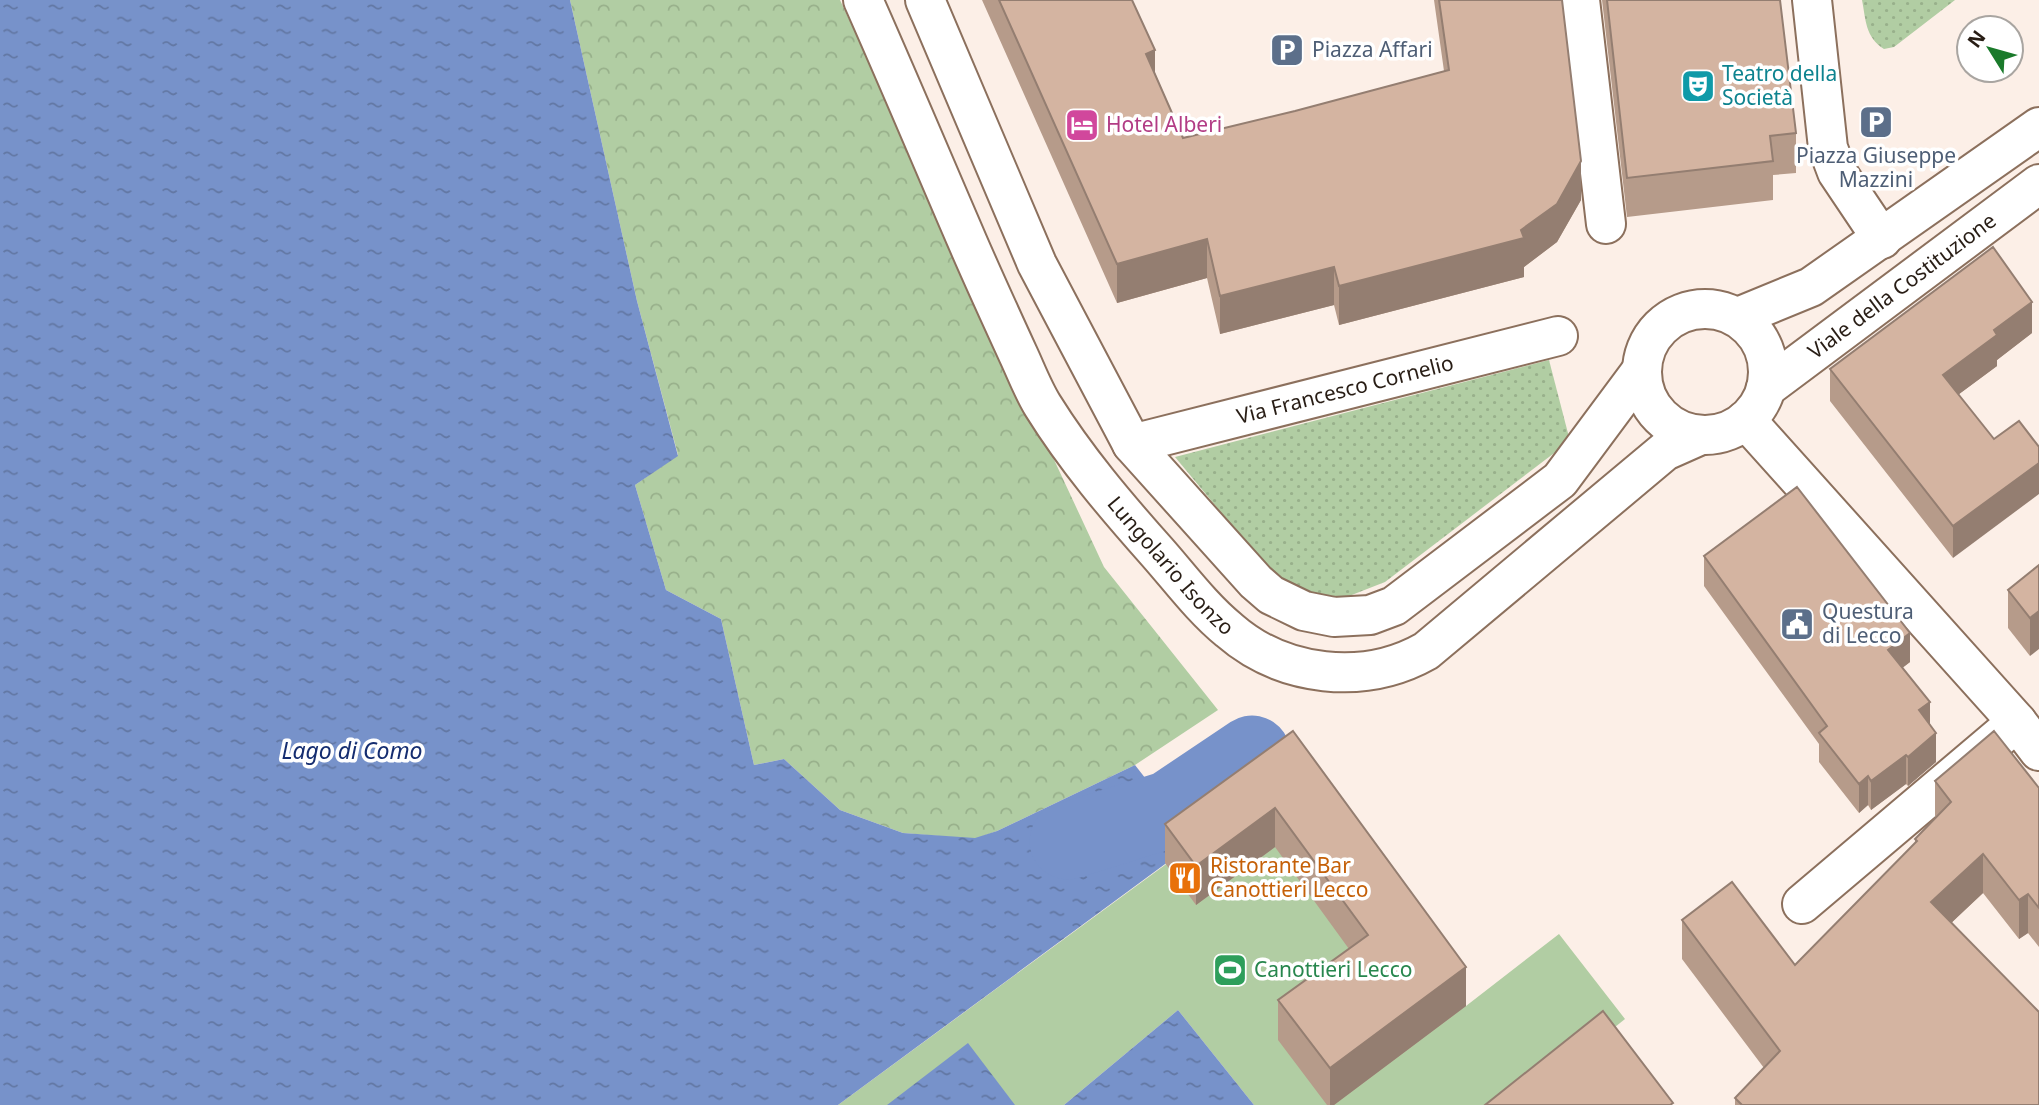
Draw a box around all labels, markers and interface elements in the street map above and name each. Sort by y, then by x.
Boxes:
north arrow [1955,14,2025,84]
text: N [1961,25,1991,53]
parking icon: Piazza Affari [1268,31,1306,69]
place label: Piazza Affari [1312,35,1433,63]
place label: Teatro della Società [1722,59,1837,111]
theatre icon: Teatro della Società [1679,67,1717,105]
parking icon: Piazza Giuseppe Mazzini [1857,103,1895,141]
hotel icon: Hotel Alberi [1063,106,1101,144]
place label: Hotel Alberi [1106,110,1222,138]
place label: Piazza Giuseppe Mazzini [1796,141,1956,193]
street label: Viale della Costituzione [1802,206,2001,365]
street label: Via Francesco Cornelio [1234,348,1456,430]
street label: Lungolario Isonzo [1102,490,1240,641]
place label: Questura di Lecco [1822,597,1914,649]
public building icon: Questura di Lecco [1778,605,1816,643]
water label: Lago di Como [281,734,423,766]
place label: Ristorante Bar Canottieri Lecco [1210,851,1368,903]
restaurant icon: Ristorante Bar Canottieri Lecco [1166,859,1204,897]
sports icon: Canottieri Lecco [1211,951,1249,989]
place label: Canottieri Lecco [1254,955,1412,983]

